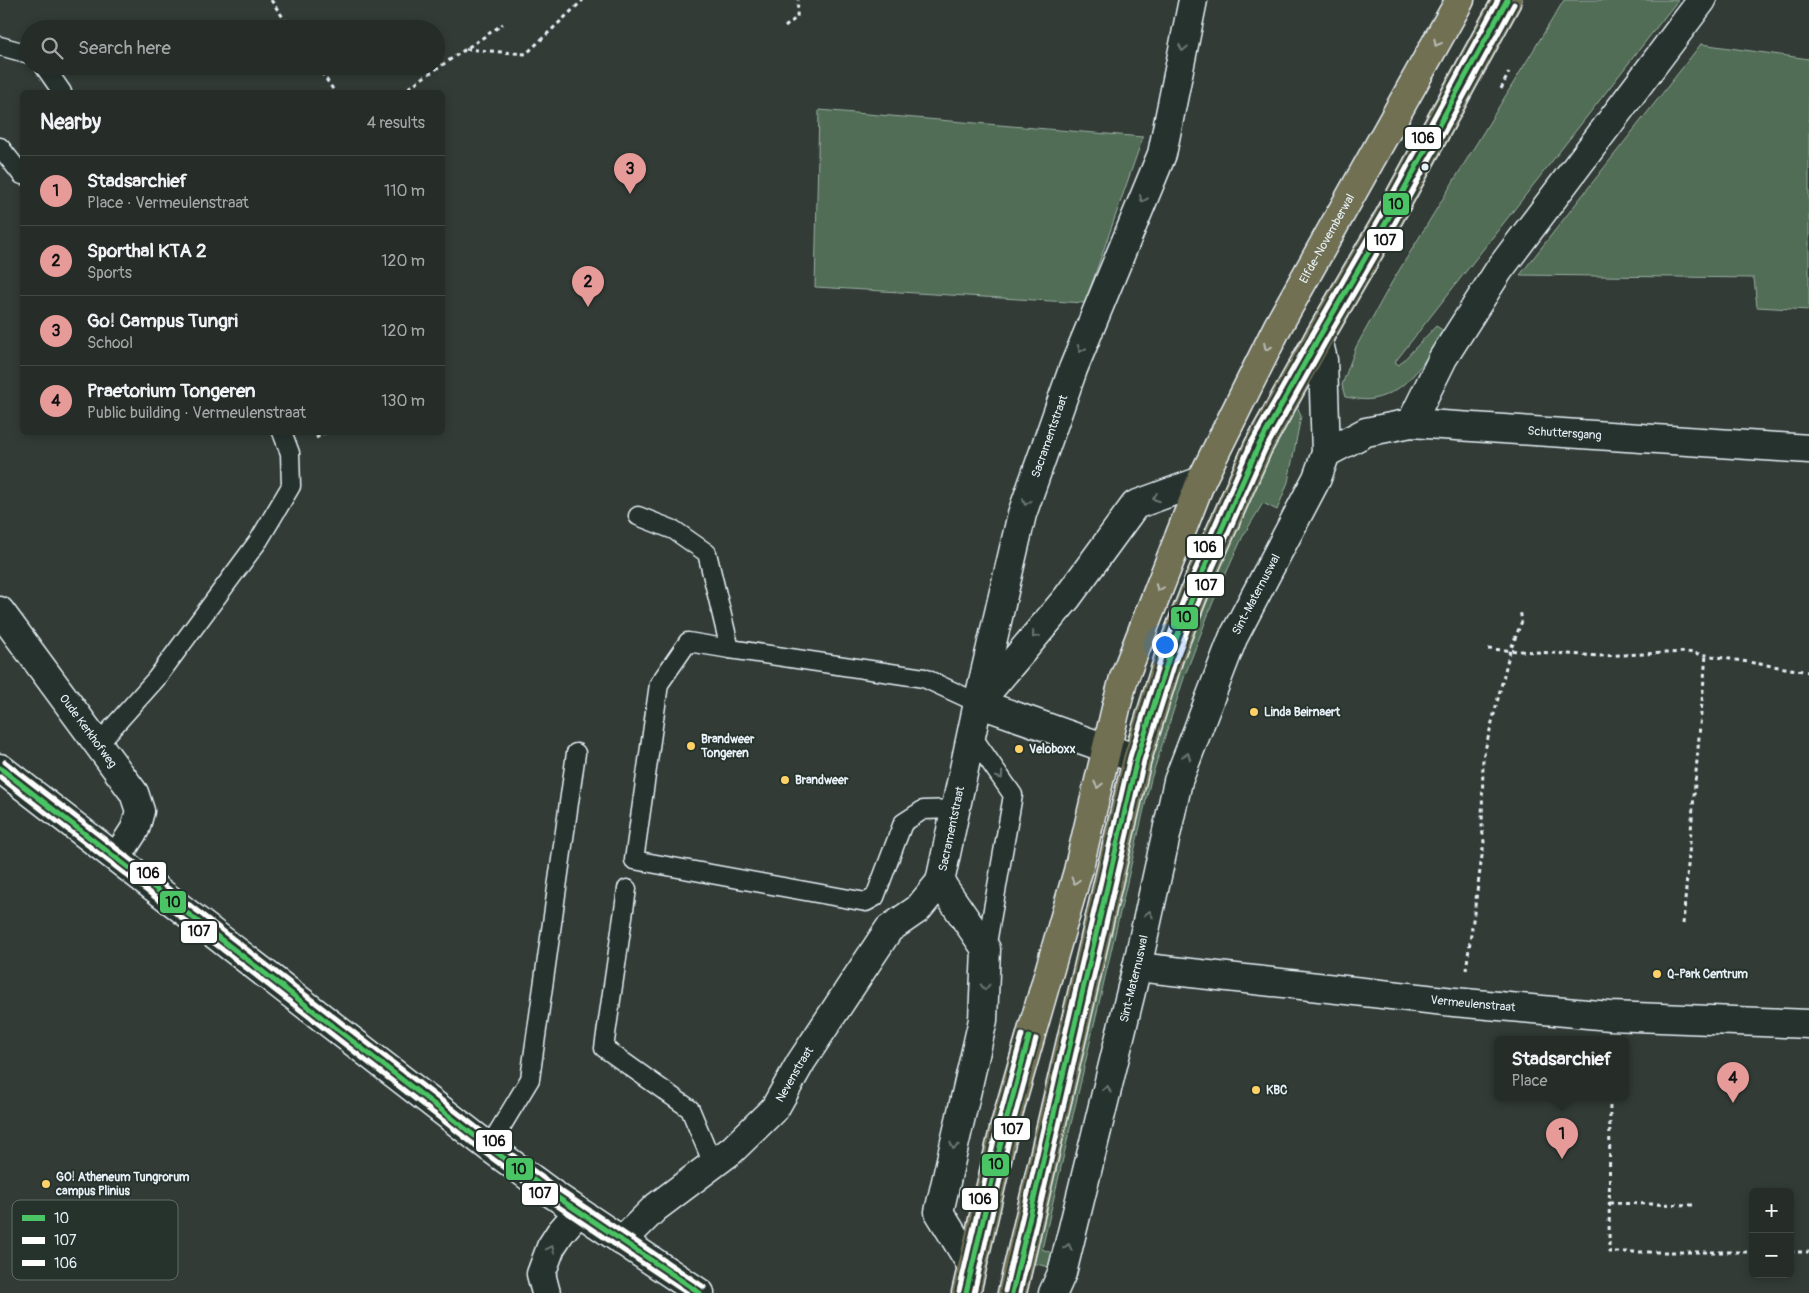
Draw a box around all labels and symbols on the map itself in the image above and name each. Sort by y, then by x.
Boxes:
one-way arrow [1433,37,1443,46]
one-way arrow [1179,43,1189,52]
line badge: 106 [1404,126,1442,150]
text: 106 [1411,130,1435,147]
pin: 3 [614,153,646,194]
unlabelled marker [1420,162,1430,172]
street label: Elfde-Novemberwal [1296,191,1358,286]
line badge: 10 [1382,192,1410,216]
one-way arrow [1139,194,1150,203]
text: 10 [1388,196,1404,213]
line badge: 107 [1366,228,1404,252]
text: 107 [1374,232,1397,249]
pin: 2 [572,266,604,307]
one-way arrow [1264,341,1274,350]
one-way arrow [1077,344,1088,353]
street label: Sacramentstraat [1028,393,1071,480]
street label: Schuttersgang [1527,424,1602,443]
one-way arrow [1152,492,1160,502]
one-way arrow [1022,497,1032,506]
line badge: 106 [1186,535,1224,559]
text: 106 [1193,539,1217,556]
street label: Sint-Maternuswal [1229,551,1284,638]
line badge: 107 [1186,573,1225,597]
text: 107 [1195,577,1218,594]
one-way arrow [1155,583,1165,592]
line badge: 10 [1170,606,1199,630]
text: 10 [1176,609,1192,626]
one-way arrow [1032,630,1041,639]
your location [1152,632,1178,658]
street label: Oude Kerkhofweg [56,692,120,771]
place label: Linda Beirnaert [1264,705,1341,720]
marker: Linda Beirnaert [1248,706,1260,718]
place label: Brandweer Tongeren [700,732,755,761]
marker: Brandweer Tongeren [685,740,697,752]
place label: Veloboxx [1029,742,1076,757]
marker: Veloboxx [1013,743,1025,755]
one-way arrow [1181,753,1191,761]
one-way arrow [994,770,1003,780]
place label: Brandweer [795,773,849,788]
marker: Brandweer [779,774,791,786]
one-way arrow [1093,781,1104,790]
street label: Sacramentstraat [935,785,968,873]
line badge: 106 [129,861,167,885]
text: 106 [136,865,160,882]
one-way arrow [1071,877,1081,885]
line badge: 10 [159,890,187,914]
text: 10 [165,894,181,911]
one-way arrow [1143,910,1153,918]
line badge: 107 [180,920,218,944]
text: 107 [188,923,211,940]
street label: Sint-Maternuswal [1117,933,1152,1024]
place label: Q-Park Centrum [1667,967,1748,982]
marker: Q-Park Centrum [1651,968,1663,980]
one-way arrow [979,983,990,991]
street label: Vermeulenstraat [1430,992,1516,1016]
street label: Nevenstraat [773,1044,817,1105]
pin: 4 [1717,1062,1749,1103]
place label: KBC [1266,1083,1288,1098]
marker: KBC [1250,1084,1262,1096]
one-way arrow [1101,1085,1112,1094]
line badge: 107 [993,1117,1031,1141]
pin: 1 [1546,1118,1578,1159]
text: 107 [1001,1121,1024,1138]
line badge: 106 [475,1129,513,1153]
text: 106 [482,1133,506,1150]
one-way arrow [949,1141,960,1150]
line badge: 10 [981,1153,1010,1177]
text: 10 [988,1156,1004,1173]
line badge: 10 [505,1157,534,1181]
text: 10 [511,1161,527,1178]
place label: GO! Atheneum Tungrorum campus Plinius [55,1170,190,1199]
marker: GO! Atheneum Tungrorum campus Plinius [40,1178,52,1190]
line badge: 107 [521,1182,559,1206]
text: 107 [529,1185,552,1202]
line badge: 106 [961,1187,999,1211]
text: 106 [968,1191,992,1208]
legend [12,1200,178,1280]
text: 10 [54,1210,69,1227]
text: 107 [54,1232,77,1249]
one-way arrow [1062,1242,1073,1251]
one-way arrow [544,1245,555,1254]
text: 106 [54,1255,77,1272]

